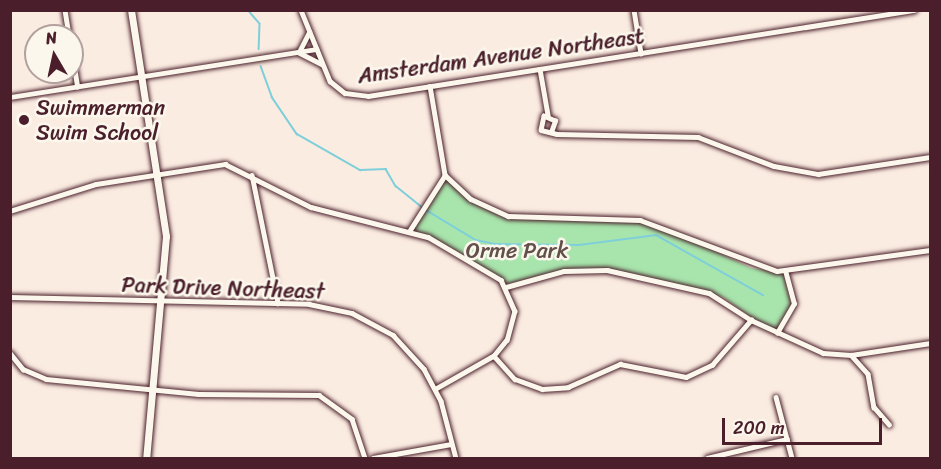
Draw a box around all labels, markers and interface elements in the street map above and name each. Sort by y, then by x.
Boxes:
text: N [44,23,59,53]
street label: Amsterdam Avenue Northeast [355,23,647,89]
north arrow [24,24,84,84]
place label: Swimmerman Swim School [36,94,165,146]
marker: Swimmerman Swim School [17,113,31,127]
park label: Orme Park [466,238,568,264]
street label: Park Drive Northeast [120,271,326,305]
scale bar [725,406,886,444]
text: 200 m [733,412,785,444]

